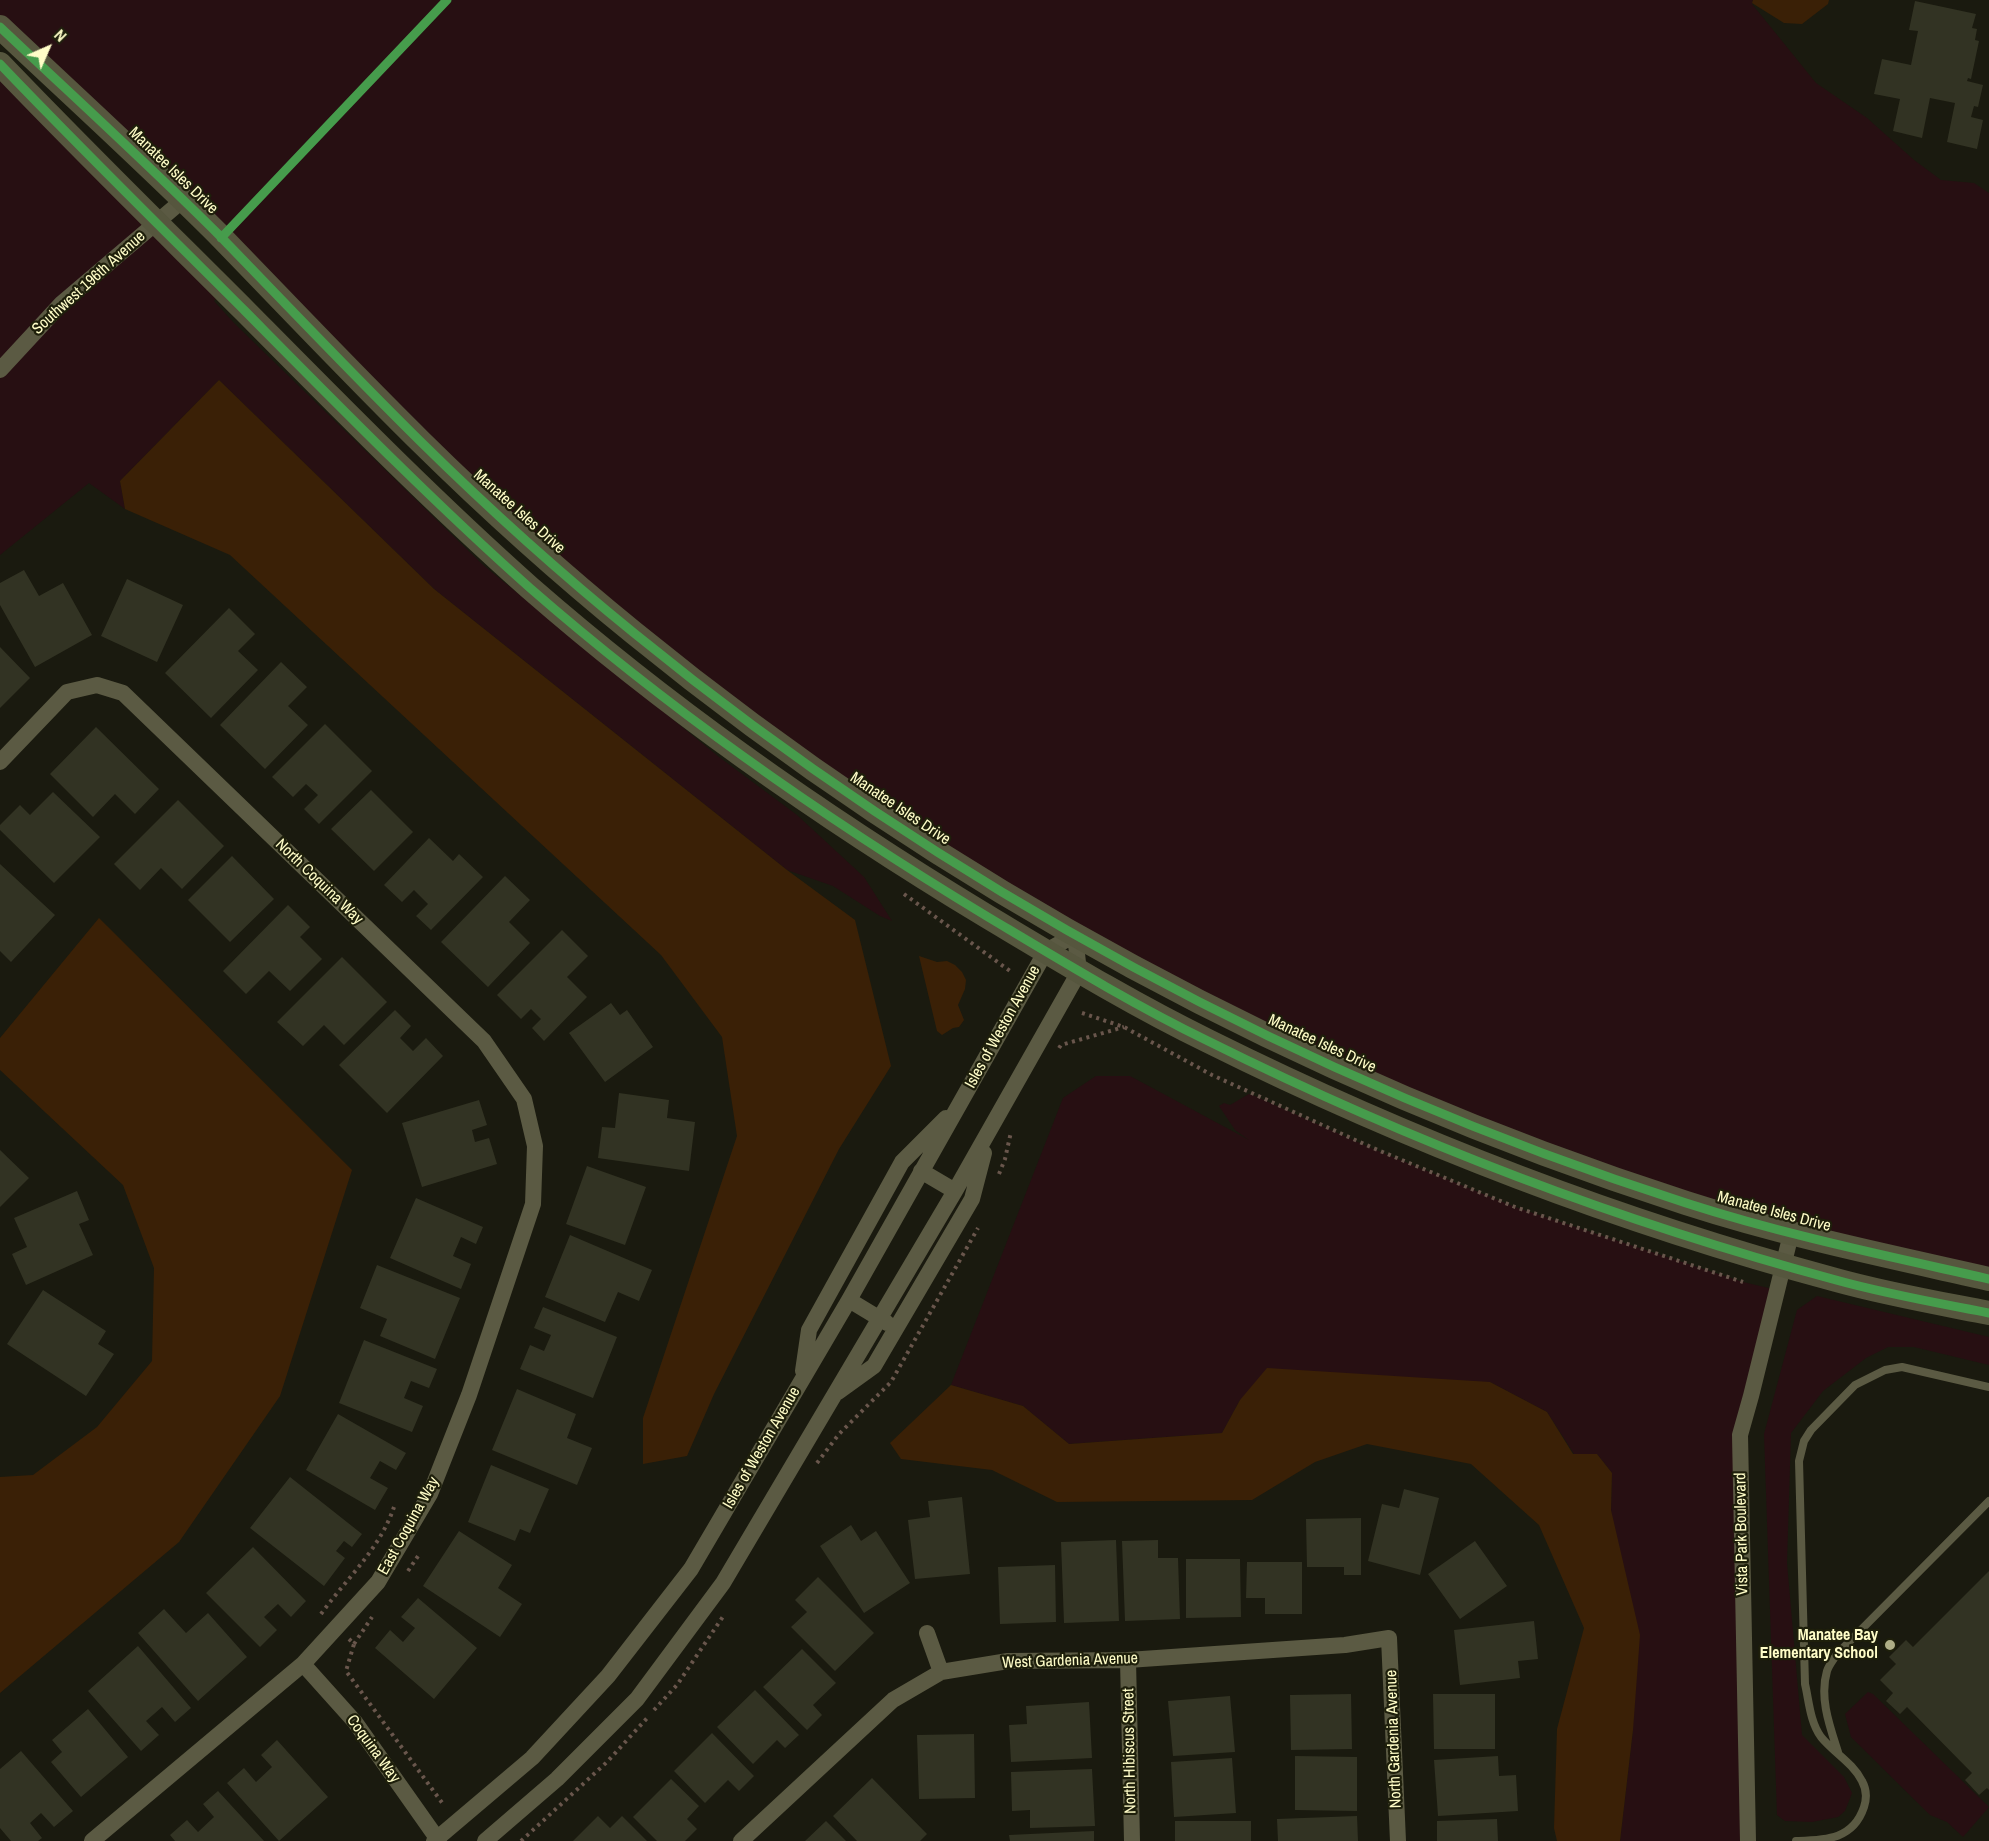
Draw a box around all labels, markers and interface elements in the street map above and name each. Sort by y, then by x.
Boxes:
north arrow [18,18,78,78]
text: N [50,24,72,46]
street label: Manatee Isles Drive [124,124,222,218]
street label: Southwest 196th Avenue [28,227,150,339]
street label: Manatee Isles Drive [469,466,569,558]
street label: Manatee Isles Drive [846,768,954,850]
street label: North Coquina Way [271,835,367,929]
street label: Isles of Weston Avenue [961,962,1045,1092]
street label: Manatee Isles Drive [1265,1011,1379,1077]
street label: Manatee Isles Drive [1715,1188,1833,1236]
street label: Isles of Weston Avenue [719,1384,805,1512]
street label: Vista Park Boulevard [1731,1472,1753,1596]
street label: East Coquina Way [374,1474,444,1578]
place label: Manatee Bay Elementary School [1760,1626,1878,1664]
marker: Manatee Bay Elementary School [1883,1638,1897,1652]
street label: West Gardenia Avenue [1002,1649,1138,1673]
street label: North Gardenia Avenue [1382,1670,1406,1808]
street label: North Hibiscus Street [1119,1688,1141,1814]
street label: Coquina Way [342,1711,404,1787]

